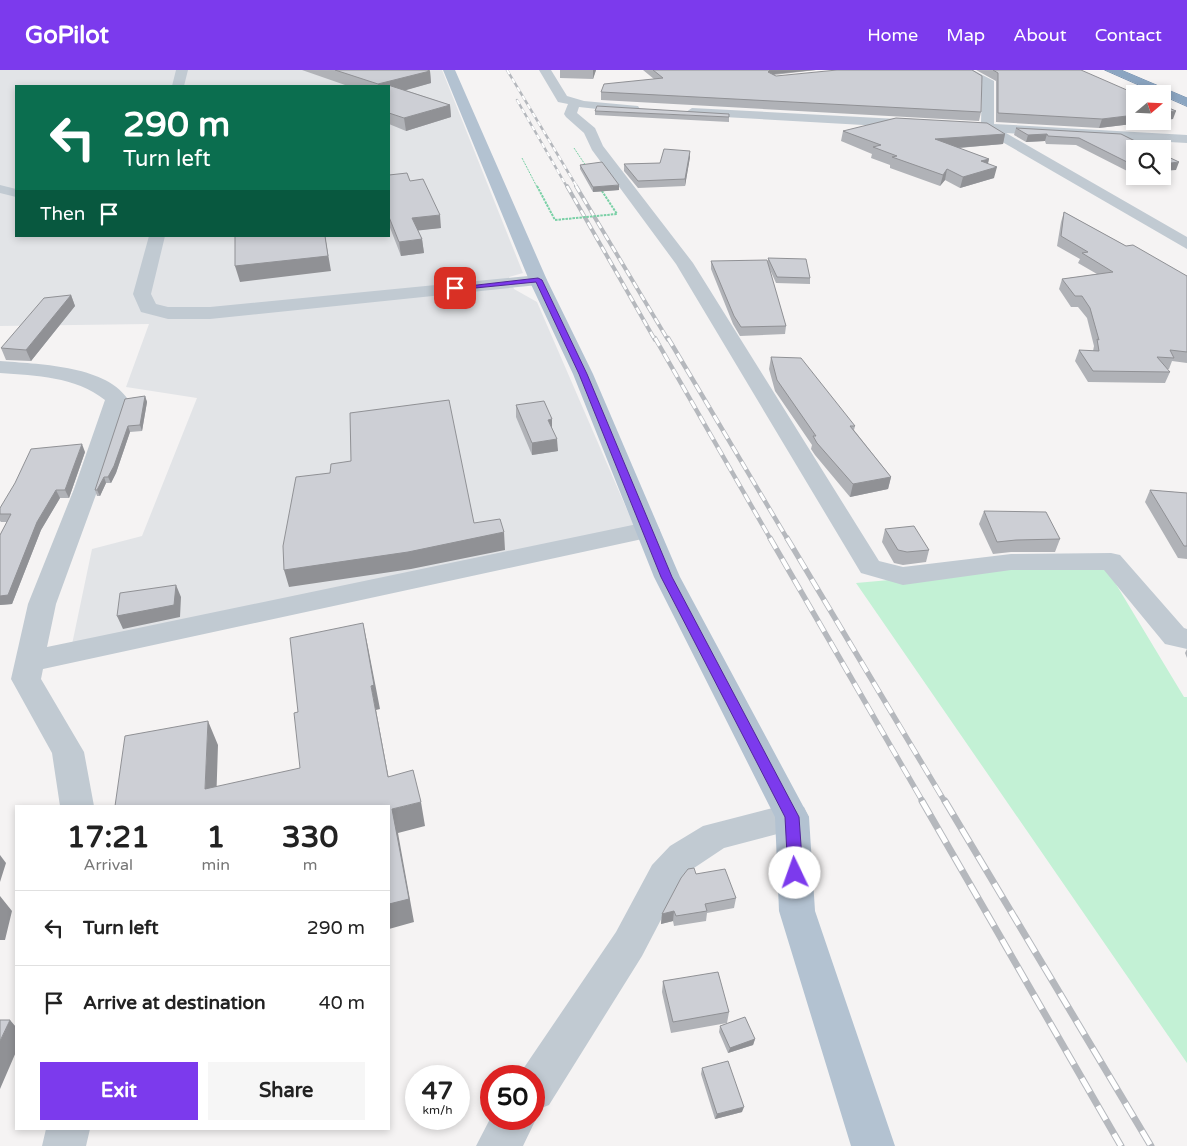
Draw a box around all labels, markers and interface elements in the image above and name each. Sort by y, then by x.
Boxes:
text: GoPilot [25,21,109,50]
text: Home [867,24,918,46]
text: Map [946,24,985,46]
text: About [1013,24,1067,46]
text: Contact [1095,24,1162,46]
north arrow [1126,85,1171,130]
map controls [1126,85,1171,185]
text: 290 m [123,104,230,146]
icon: left [40,105,105,170]
button: search [1126,140,1171,185]
text: Turn left [123,146,211,172]
icon: arrive [95,200,123,228]
text: Then [40,203,85,225]
pin [434,267,476,309]
icon: arrive [441,274,469,302]
text: 17:21 [67,819,150,856]
text: 1 [206,819,225,856]
text: 330 [282,819,338,856]
position arrow [768,846,820,898]
text: Arrival [84,855,133,875]
text: min [202,855,230,875]
text: m [303,855,317,875]
icon: left [40,914,68,942]
text: Turn left [83,917,159,939]
text: 290 m [307,917,365,939]
icon: arrive [40,989,68,1017]
text: Arrive at destination [83,992,266,1014]
text: 40 m [319,992,365,1014]
button: Exit [40,1062,198,1120]
button: Share [208,1062,365,1120]
speed limit sign: 50 [480,1065,545,1130]
text: 47 [422,1076,453,1106]
text: km/h [422,1103,453,1117]

